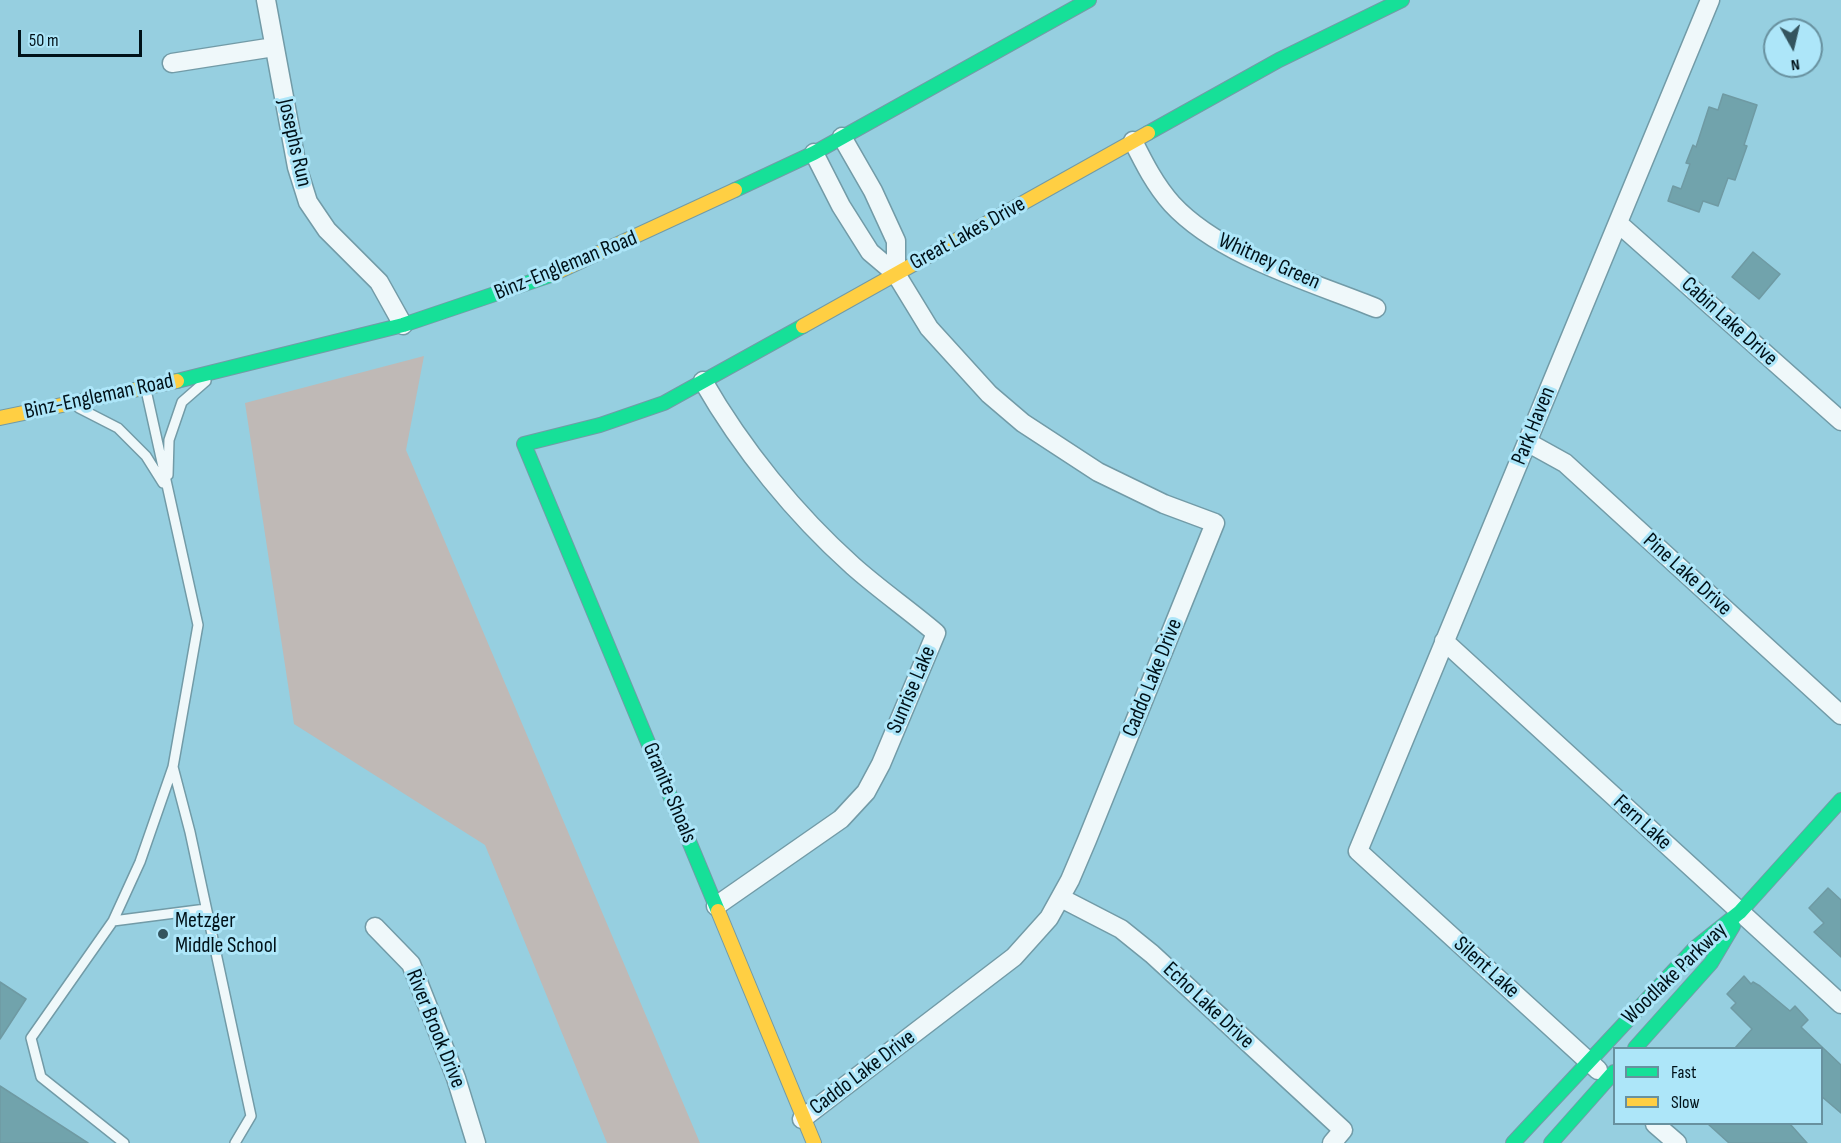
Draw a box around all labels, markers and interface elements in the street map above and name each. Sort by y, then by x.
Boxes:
scale bar [21,18,146,56]
north arrow [1763,18,1823,78]
text: 50 m [29,30,59,51]
text: N [1790,54,1801,74]
street label: Josephs Run [271,97,317,189]
street label: Great Lakes Drive [906,191,1030,277]
street label: Binz-Engleman Road [491,225,641,307]
street label: Whitney Green [1214,228,1324,296]
street label: Cabin Lake Drive [1675,272,1783,372]
street label: Binz-Engleman Road [22,368,176,426]
street label: Park Haven [1506,383,1562,469]
street label: Pine Lake Drive [1637,528,1737,622]
street label: Caddo Lake Drive [1117,615,1189,741]
street label: Sunrise Lake [882,642,942,738]
street label: Granite Shoals [636,739,702,847]
street label: Fern Lake [1607,790,1677,856]
place label: Metzger Middle School [175,908,277,960]
street label: Woodlake Parkway [1617,917,1733,1031]
marker: Metzger Middle School [156,927,170,941]
street label: Silent Lake [1448,932,1524,1004]
street label: Echo Lake Drive [1157,957,1259,1055]
street label: River Brook Drive [399,966,471,1092]
street label: Caddo Lake Drive [805,1025,921,1121]
legend [1613,1047,1823,1125]
text: Fast [1671,1062,1696,1083]
text: Slow [1671,1092,1700,1113]

